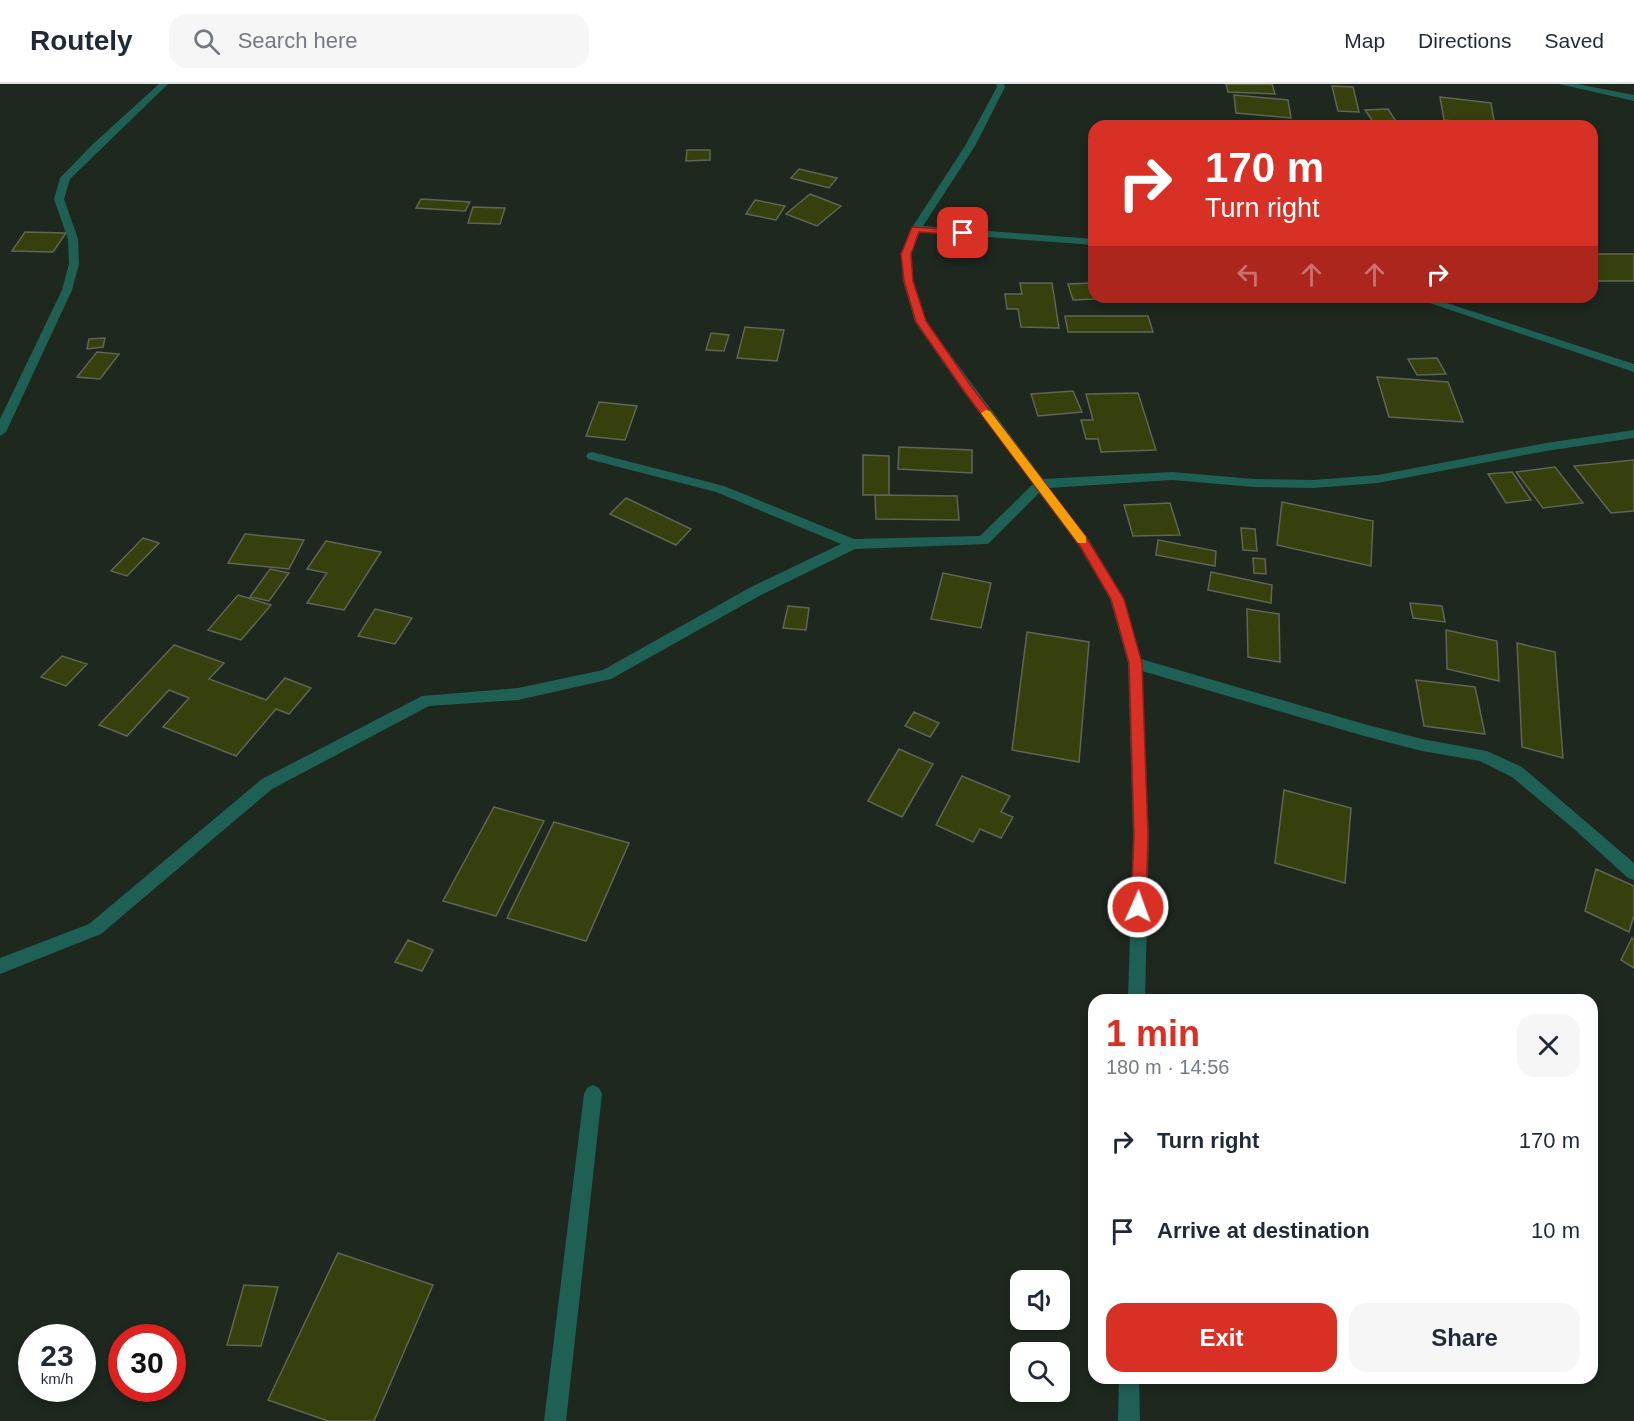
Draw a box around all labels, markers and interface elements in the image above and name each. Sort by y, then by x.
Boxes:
search box [169,14,589,68]
text: Routely [30,25,133,56]
icon: search [190,25,223,58]
text: Search here [238,28,358,53]
text: Map [1344,29,1385,52]
text: Directions [1418,29,1511,52]
text: Saved [1544,29,1604,52]
icon: right [1106,144,1184,222]
text: 170 m [1205,144,1324,191]
text: Turn right [1205,193,1320,223]
pin [937,207,988,258]
icon: arrive [946,216,979,249]
icon: left [1232,258,1265,291]
icon: ahead [1295,258,1328,291]
icon: ahead [1358,258,1391,291]
icon: right [1421,258,1454,291]
position arrow [1106,875,1170,939]
text: 1 min [1106,1013,1200,1054]
button: close [1517,1014,1580,1077]
text: 180 m · 14:56 [1106,1056,1229,1078]
icon: right [1106,1125,1139,1158]
text: Turn right [1157,1128,1259,1153]
text: 170 m [1519,1128,1580,1153]
icon: arrive [1106,1215,1139,1248]
text: Arrive at destination [1157,1218,1370,1243]
text: 10 m [1531,1218,1580,1243]
map controls [1010,1270,1070,1402]
button: sound [1010,1270,1070,1330]
button: Exit [1106,1303,1337,1372]
button: Share [1349,1303,1580,1372]
speed limit sign: 30 [108,1324,186,1402]
text: 23 [40,1339,74,1372]
button: search [1010,1342,1070,1402]
text: km/h [41,1370,73,1387]

